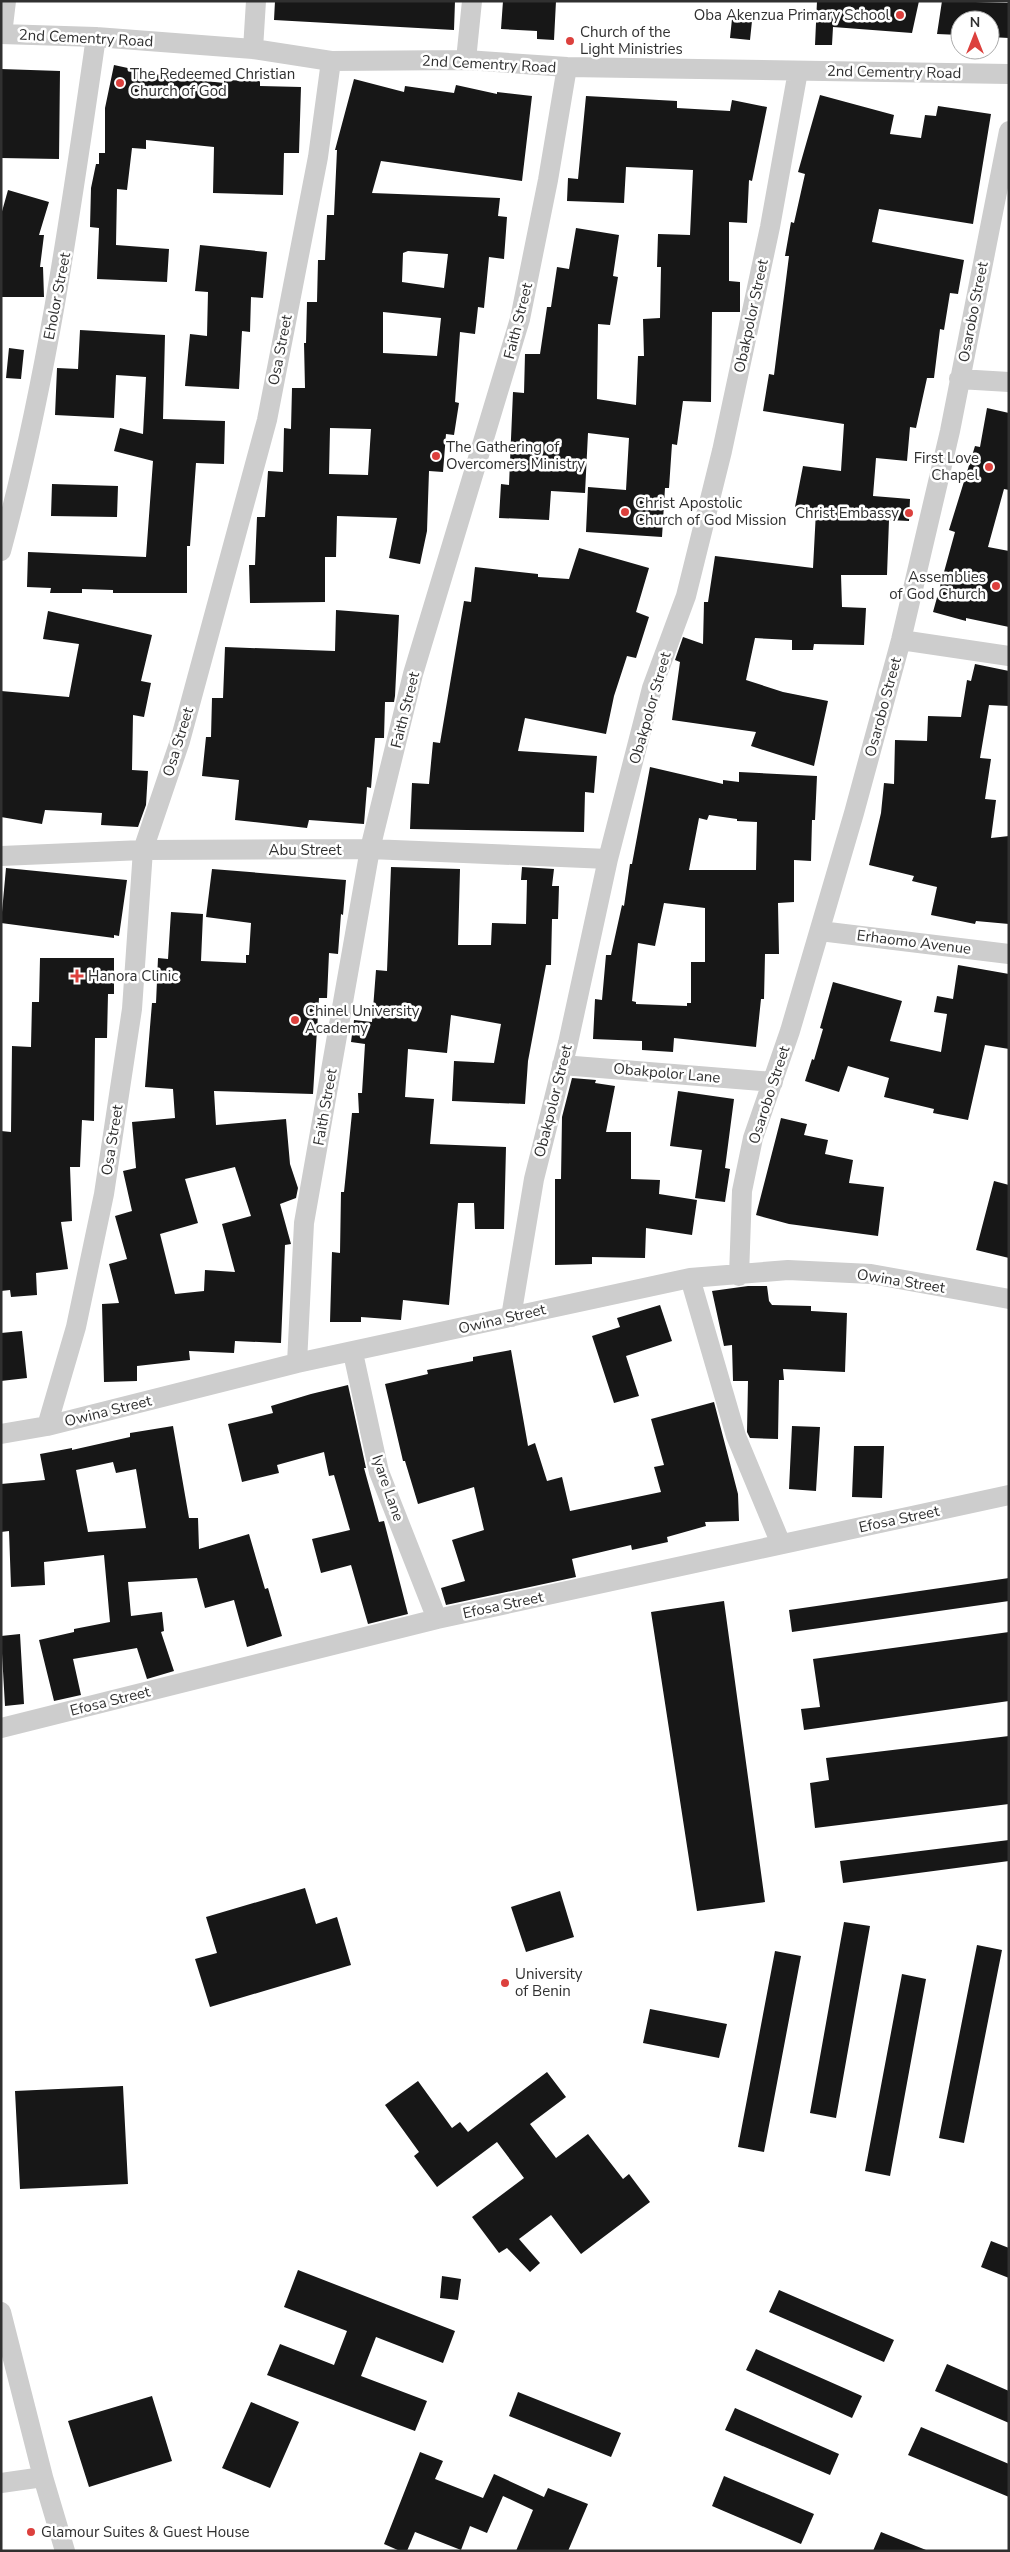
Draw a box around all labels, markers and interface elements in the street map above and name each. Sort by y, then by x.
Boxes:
place label: Oba Akenzua Primary School [694,5,891,25]
marker: Oba Akenzua Primary School [894,9,906,21]
north arrow [950,10,1000,60]
text: N [970,13,980,32]
place label: Church of the Light Ministries [580,22,683,59]
street label: 2nd Cementry Road [18,24,154,52]
marker: Church of the Light Ministries [564,35,576,47]
street label: 2nd Cementry Road [421,50,557,78]
street label: 2nd Cementry Road [827,61,961,83]
place label: The Redeemed Christian Church of God [130,64,295,101]
marker: The Redeemed Christian Church of God [114,77,126,89]
street label: Eholor Street [39,250,75,341]
street label: Obakpolor Street [729,257,773,375]
street label: Osarobo Street [953,259,993,364]
street label: Faith Street [499,280,537,361]
street label: Osa Street [263,312,297,387]
place label: The Gathering of Overcomers Ministry [446,437,585,474]
place label: First Love Chapel [914,448,980,485]
marker: The Gathering of Overcomers Ministry [430,450,442,462]
marker: First Love Chapel [983,461,995,473]
place label: Christ Apostolic Church of God Mission [635,493,787,530]
place label: Christ Embassy [795,503,899,523]
marker: Christ Apostolic Church of God Mission [619,506,631,518]
marker: Christ Embassy [903,507,915,519]
place label: Assemblies of God Church [889,567,986,604]
marker: Assemblies of God Church [990,580,1002,592]
street label: Obakpolor Street [624,649,676,766]
street label: Osarobo Street [860,654,906,759]
street label: Faith Street [386,669,424,750]
street label: Osa Street [158,704,198,779]
street label: Abu Street [269,840,342,860]
street label: Erhaomo Avenue [856,925,972,959]
place label: Hanora Clinic [88,966,178,986]
marker: Hanora Clinic [70,969,84,983]
place label: Chinel University Academy [305,1001,420,1038]
marker: Chinel University Academy [289,1014,301,1026]
street label: Obakpolor Street [529,1042,577,1160]
street label: Osarobo Street [744,1043,795,1147]
street label: Obakpolor Lane [613,1058,721,1088]
street label: Faith Street [308,1066,342,1147]
street label: Osa Street [97,1102,128,1177]
street label: Owina Street [856,1264,947,1298]
street label: Owina Street [456,1299,548,1339]
street label: Owina Street [62,1390,154,1431]
street label: Iyare Lane [367,1452,409,1524]
street label: Efosa Street [857,1501,942,1537]
street label: Efosa Street [461,1587,546,1623]
street label: Efosa Street [68,1681,153,1721]
place label: University of Benin [515,1964,583,2001]
marker: University of Benin [499,1977,511,1989]
place label: Glamour Suites & Guest House [41,2522,250,2542]
marker: Glamour Suites & Guest House [25,2526,37,2538]

